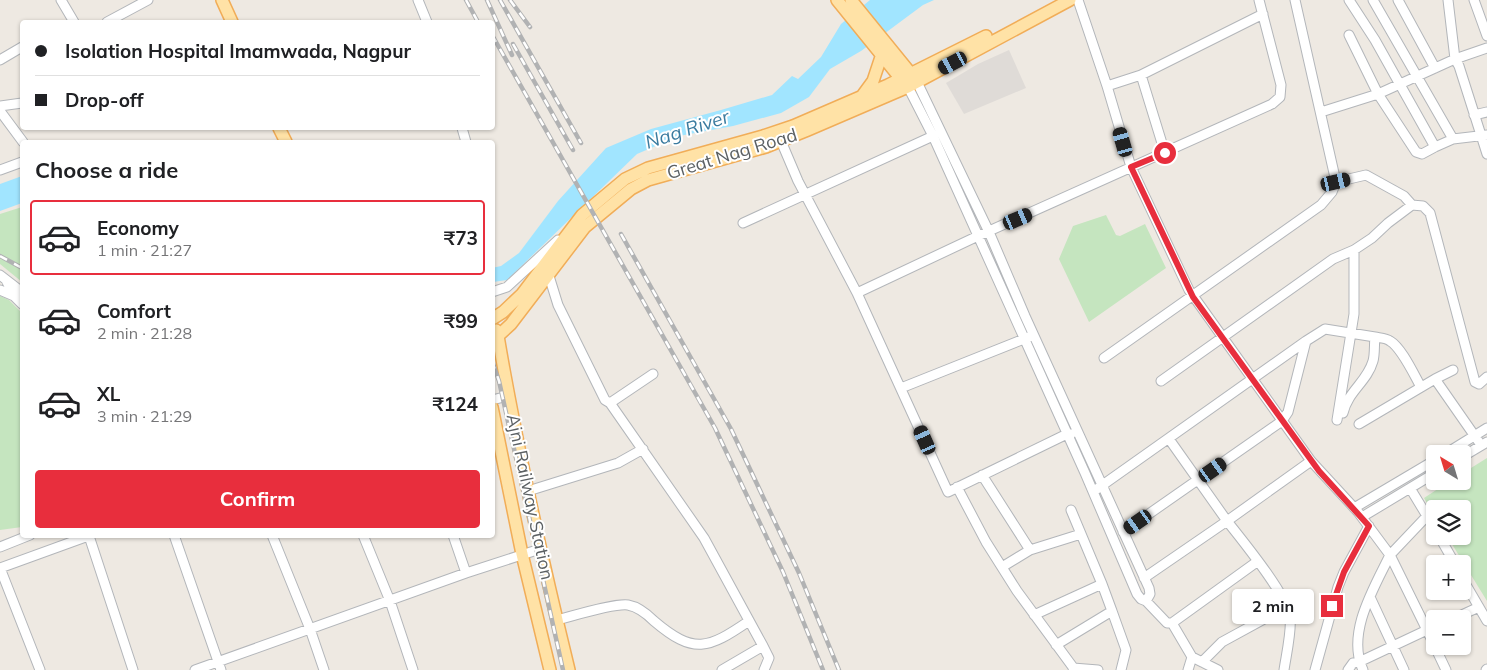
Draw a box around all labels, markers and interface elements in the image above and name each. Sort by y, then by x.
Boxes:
text: Isolation Hospital Imamwada, Nagpur [65,39,411,63]
car [936,49,969,77]
text: Drop-off [65,88,143,112]
water label: Nag River [642,104,733,154]
street label: Great Nag Road [664,123,800,184]
car [1111,126,1134,158]
route start [1154,142,1176,164]
text: Choose a ride [35,156,178,184]
car [1319,171,1352,193]
car [1001,206,1034,232]
icon: car [37,215,82,260]
text: Economy [97,216,179,240]
text: ₹73 [444,226,478,250]
text: 1 min · 21:27 [97,240,192,260]
icon: car [37,298,82,343]
text: Comfort [97,299,171,323]
text: ₹99 [444,309,478,333]
text: 2 min · 21:28 [97,323,192,343]
icon: car [37,381,82,426]
text: XL [97,382,120,406]
text: ₹124 [432,392,478,416]
text: 3 min · 21:29 [97,406,192,426]
street label: Ajni Railway Station [502,412,559,582]
car [912,423,937,457]
north arrow [1426,445,1471,490]
map controls [1426,445,1471,655]
car [1196,455,1229,485]
button: Confirm [35,470,480,528]
button: layers [1426,500,1471,545]
car [1121,507,1154,537]
button: + [1426,555,1471,600]
callout: 2 min [1232,588,1314,624]
route end [1321,595,1343,617]
text: 2 min [1252,596,1294,616]
button: − [1426,610,1471,655]

